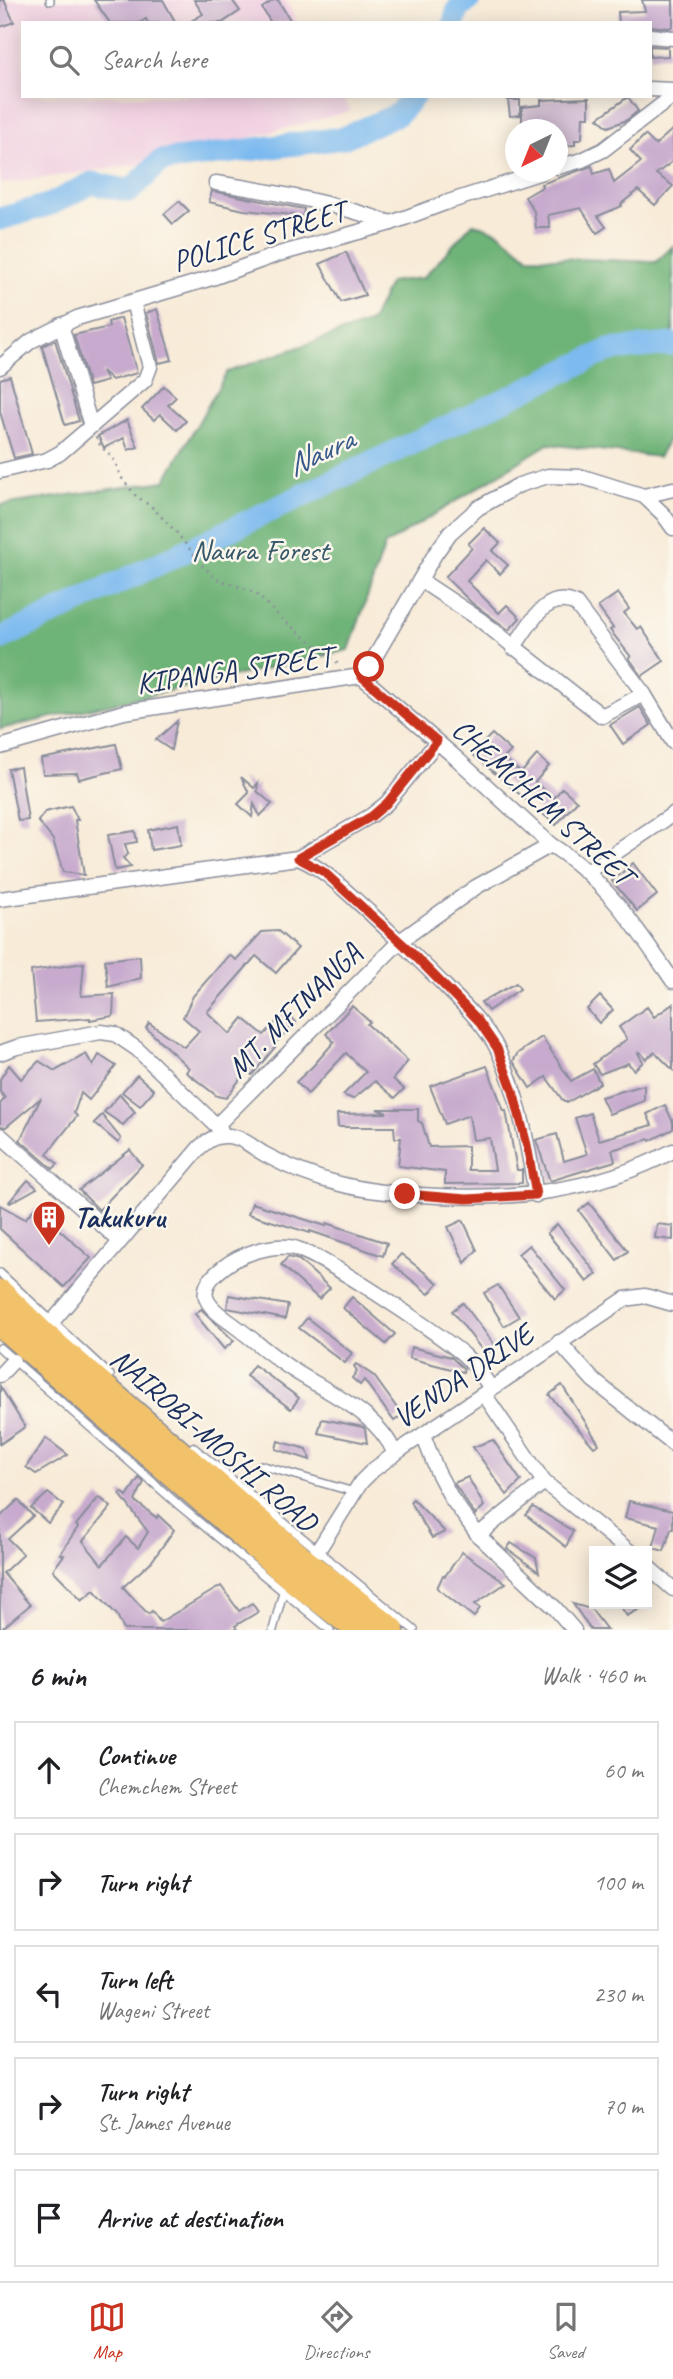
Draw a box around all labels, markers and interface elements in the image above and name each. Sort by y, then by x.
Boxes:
search box [21,21,652,98]
icon: search [45,41,83,79]
text: Search here [101,43,207,76]
north arrow [505,119,568,182]
street label: POLICE STREET [168,190,356,280]
water label: Naura [280,417,364,485]
park label: Naura Forest [191,531,332,569]
street label: KIPANGA STREET [134,636,341,703]
route start [353,651,384,682]
street label: CHEMCHEM STREET [444,710,647,898]
street label: MT. MFINANGA [219,934,370,1085]
route end [389,1178,420,1209]
building icon: Takukuru [30,1198,68,1247]
place label: Takukuru [74,1198,167,1236]
street label: VENDA DRIVE [386,1313,544,1437]
street label: NAIROBI-MOSHI ROAD [103,1340,327,1542]
map controls [589,1546,652,1609]
button: layers [589,1546,652,1609]
text: 6 min [28,1657,86,1695]
text: Walk · 460 m [541,1661,645,1690]
text: Continue [97,1739,175,1772]
icon: ahead [30,1751,68,1789]
text: 60 m [604,1756,643,1785]
text: Chemchem Street [97,1772,236,1801]
icon: right [30,1863,68,1901]
text: Turn right [97,1866,188,1899]
text: 100 m [594,1868,643,1897]
text: Turn left [97,1963,172,1996]
icon: left [30,1975,68,2013]
text: 230 m [594,1980,643,2009]
text: Wageni Street [97,1996,209,2025]
text: Turn right [97,2075,188,2108]
icon: right [30,2087,68,2125]
text: 70 m [604,2092,643,2121]
text: St. James Avenue [97,2108,230,2137]
icon: arrive [30,2199,68,2237]
text: Arrive at destination [97,2202,283,2235]
tab: Map [88,2298,126,2364]
tab: Directions [303,2298,370,2364]
tab: Saved [547,2298,585,2364]

